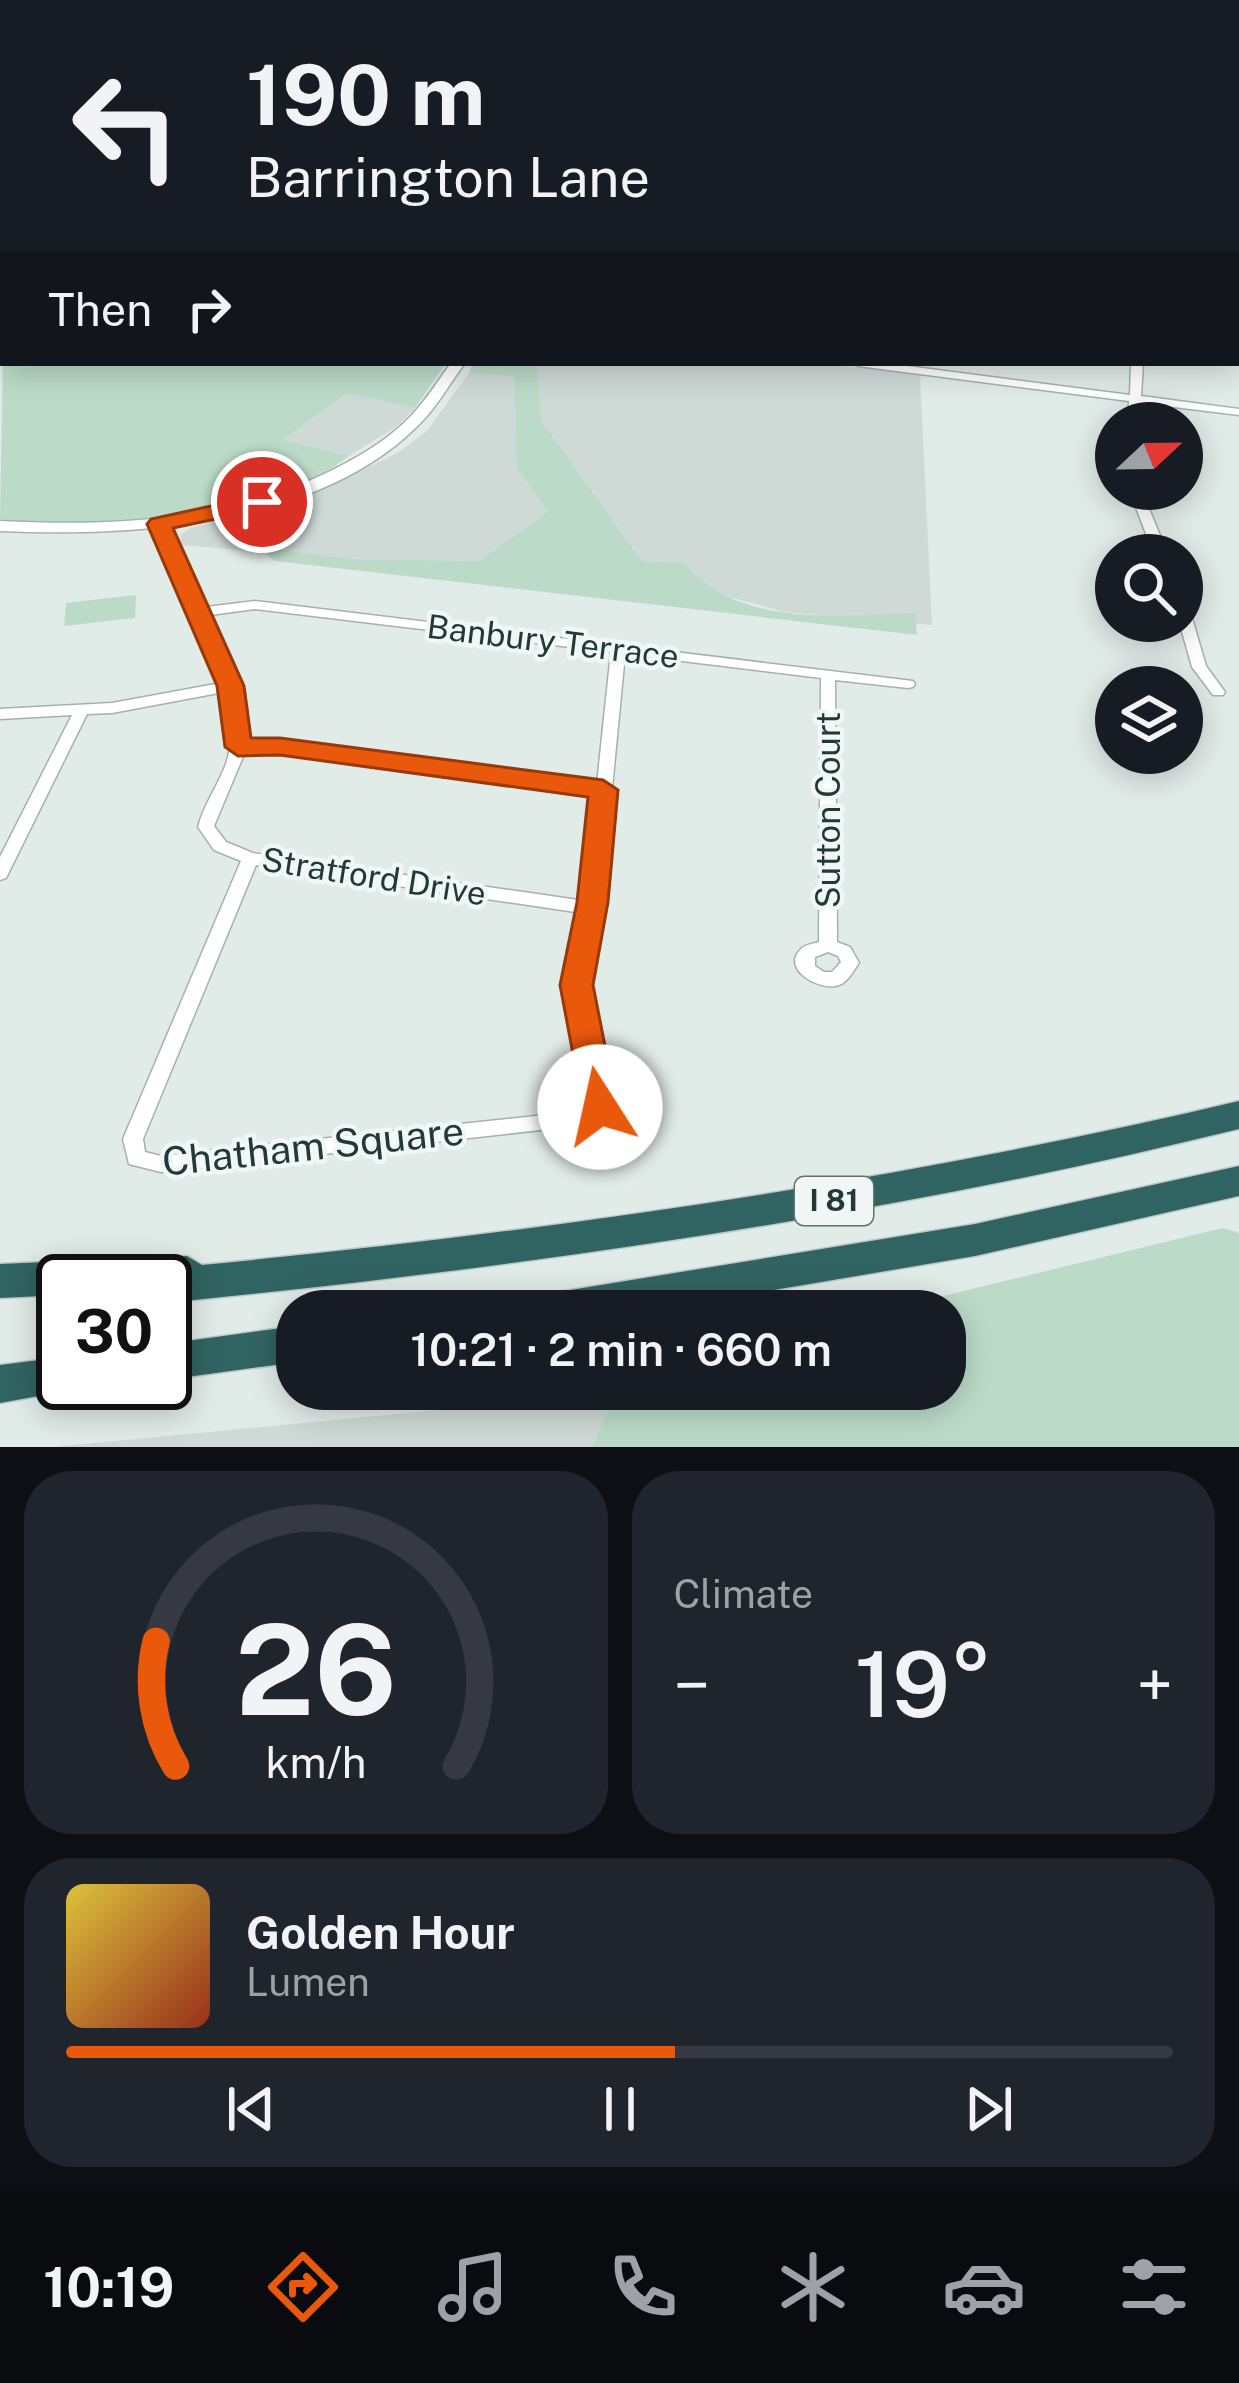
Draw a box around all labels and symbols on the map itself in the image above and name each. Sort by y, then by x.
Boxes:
north arrow [1095,402,1203,510]
pin [211,451,313,553]
street label: Banbury Terrace [425,607,681,675]
street label: Sutton Court [809,712,847,908]
street label: Stratford Drive [259,840,489,912]
position arrow [537,1044,663,1170]
street label: Chatham Square [160,1107,466,1185]
road number: I 81 [795,1177,873,1225]
speed limit sign: 30 [36,1254,192,1410]

